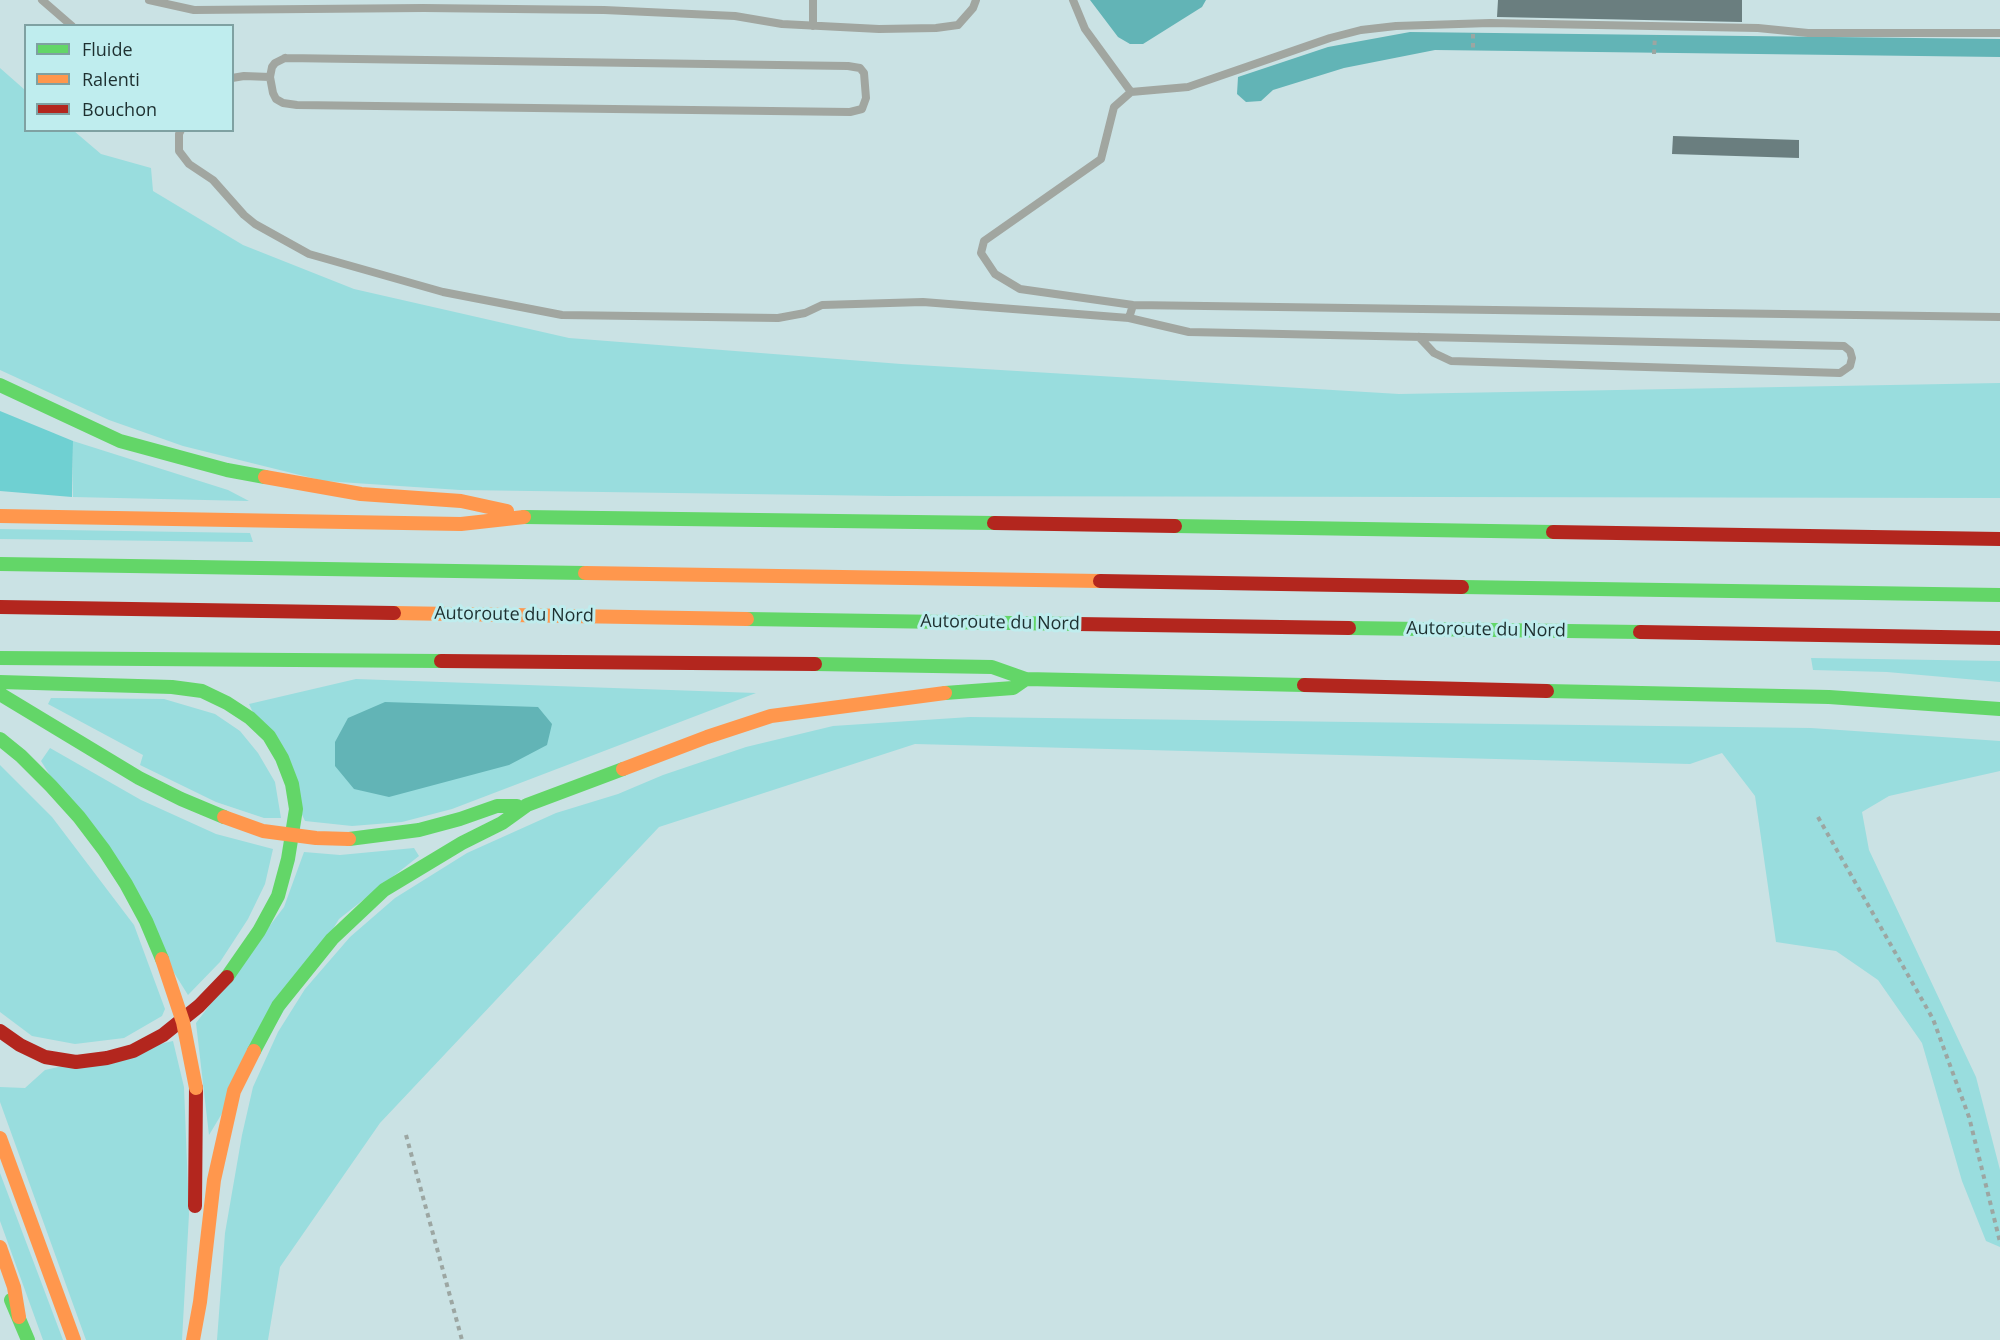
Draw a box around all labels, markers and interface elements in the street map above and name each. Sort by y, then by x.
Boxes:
legend [24,24,234,132]
text: Fluide [82,37,133,61]
text: Ralenti [82,67,140,91]
text: Bouchon [82,97,157,121]
street label: Autoroute du Nord [434,603,594,627]
street label: Autoroute du Nord [920,611,1080,635]
street label: Autoroute du Nord [1406,618,1566,642]

